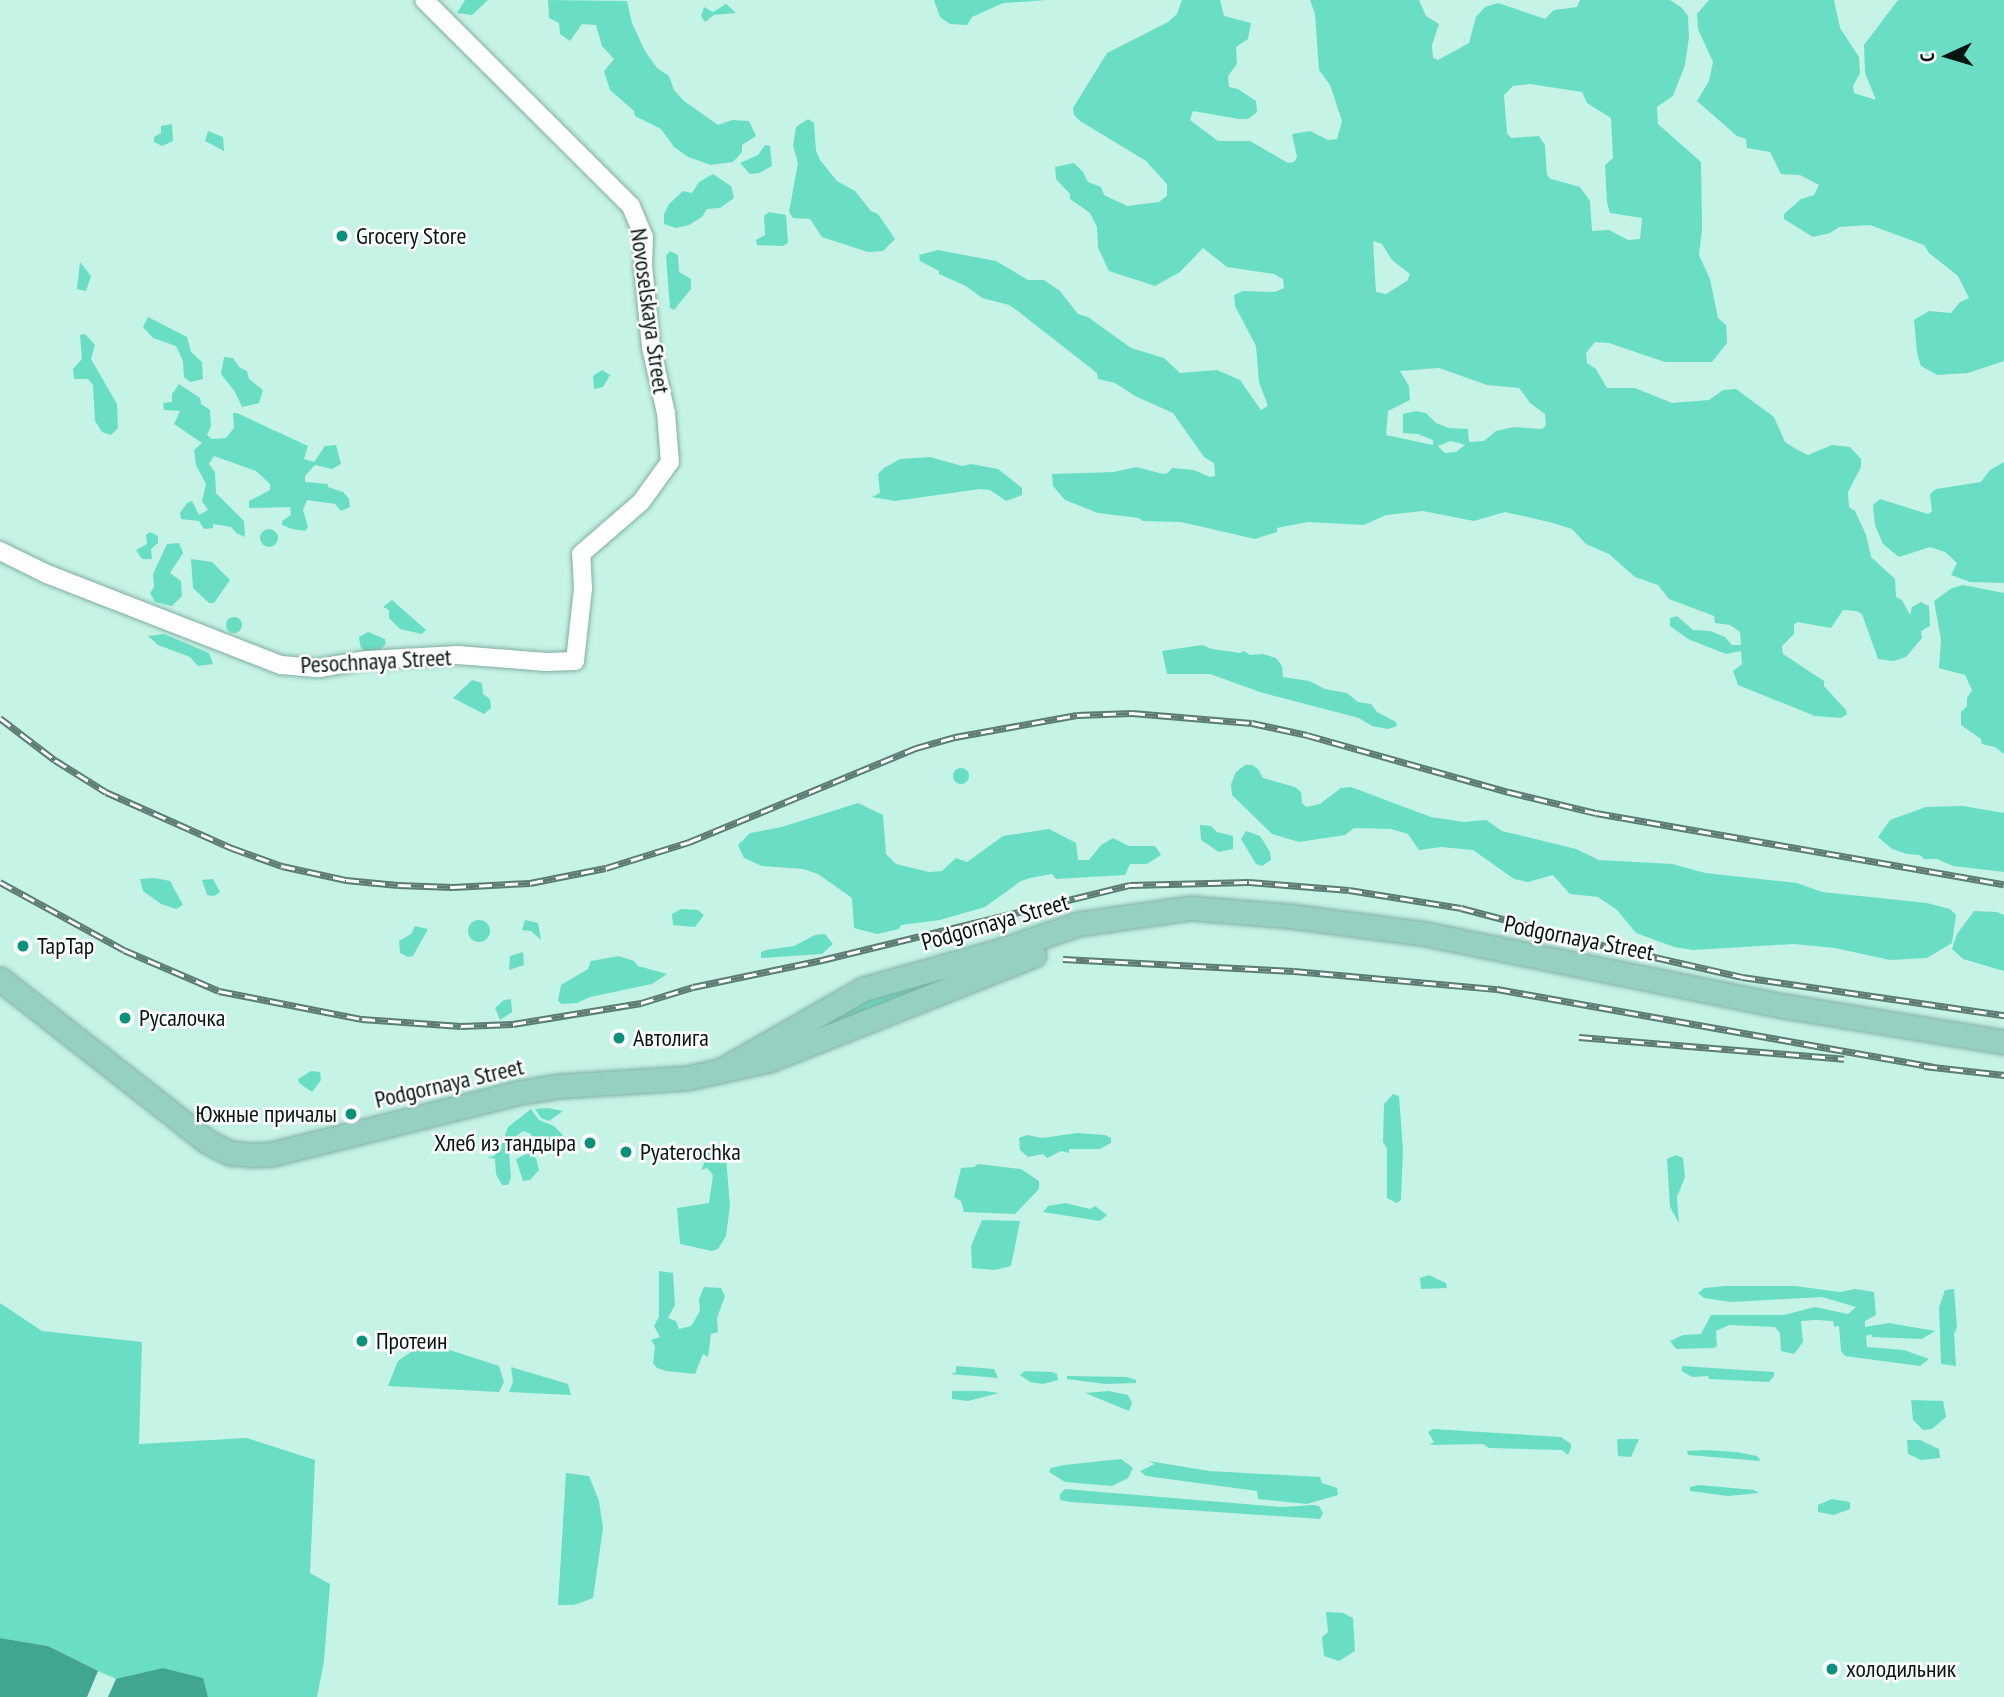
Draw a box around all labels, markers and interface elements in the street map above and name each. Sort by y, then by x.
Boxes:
north arrow [1913,21,1983,91]
text: С [1915,52,1939,63]
place label: Grocery Store [356,222,467,250]
street label: Novoselskaya Street [624,226,676,396]
marker: Grocery Store [334,228,350,244]
street label: Pesochnaya Street [300,643,452,679]
street label: Podgornaya Street [918,887,1072,957]
street label: Podgornaya Street [1502,909,1656,967]
place label: ТарТар [37,932,94,960]
marker: ТарТар [15,938,31,954]
place label: Русалочка [139,1004,225,1032]
marker: Русалочка [117,1010,133,1026]
place label: Автолига [633,1024,709,1052]
marker: Автолига [611,1030,627,1046]
street label: Podgornaya Street [372,1052,526,1114]
place label: Южные причалы [195,1100,337,1128]
marker: Южные причалы [343,1106,359,1122]
place label: Хлеб из тандыра [434,1129,576,1157]
marker: Хлеб из тандыра [582,1135,598,1151]
place label: Pyaterochka [640,1138,741,1166]
marker: Pyaterochka [618,1144,634,1160]
place label: Протеин [376,1327,447,1355]
marker: Протеин [354,1333,370,1349]
place label: холодильник [1846,1655,1956,1683]
marker: холодильник [1824,1661,1840,1677]

